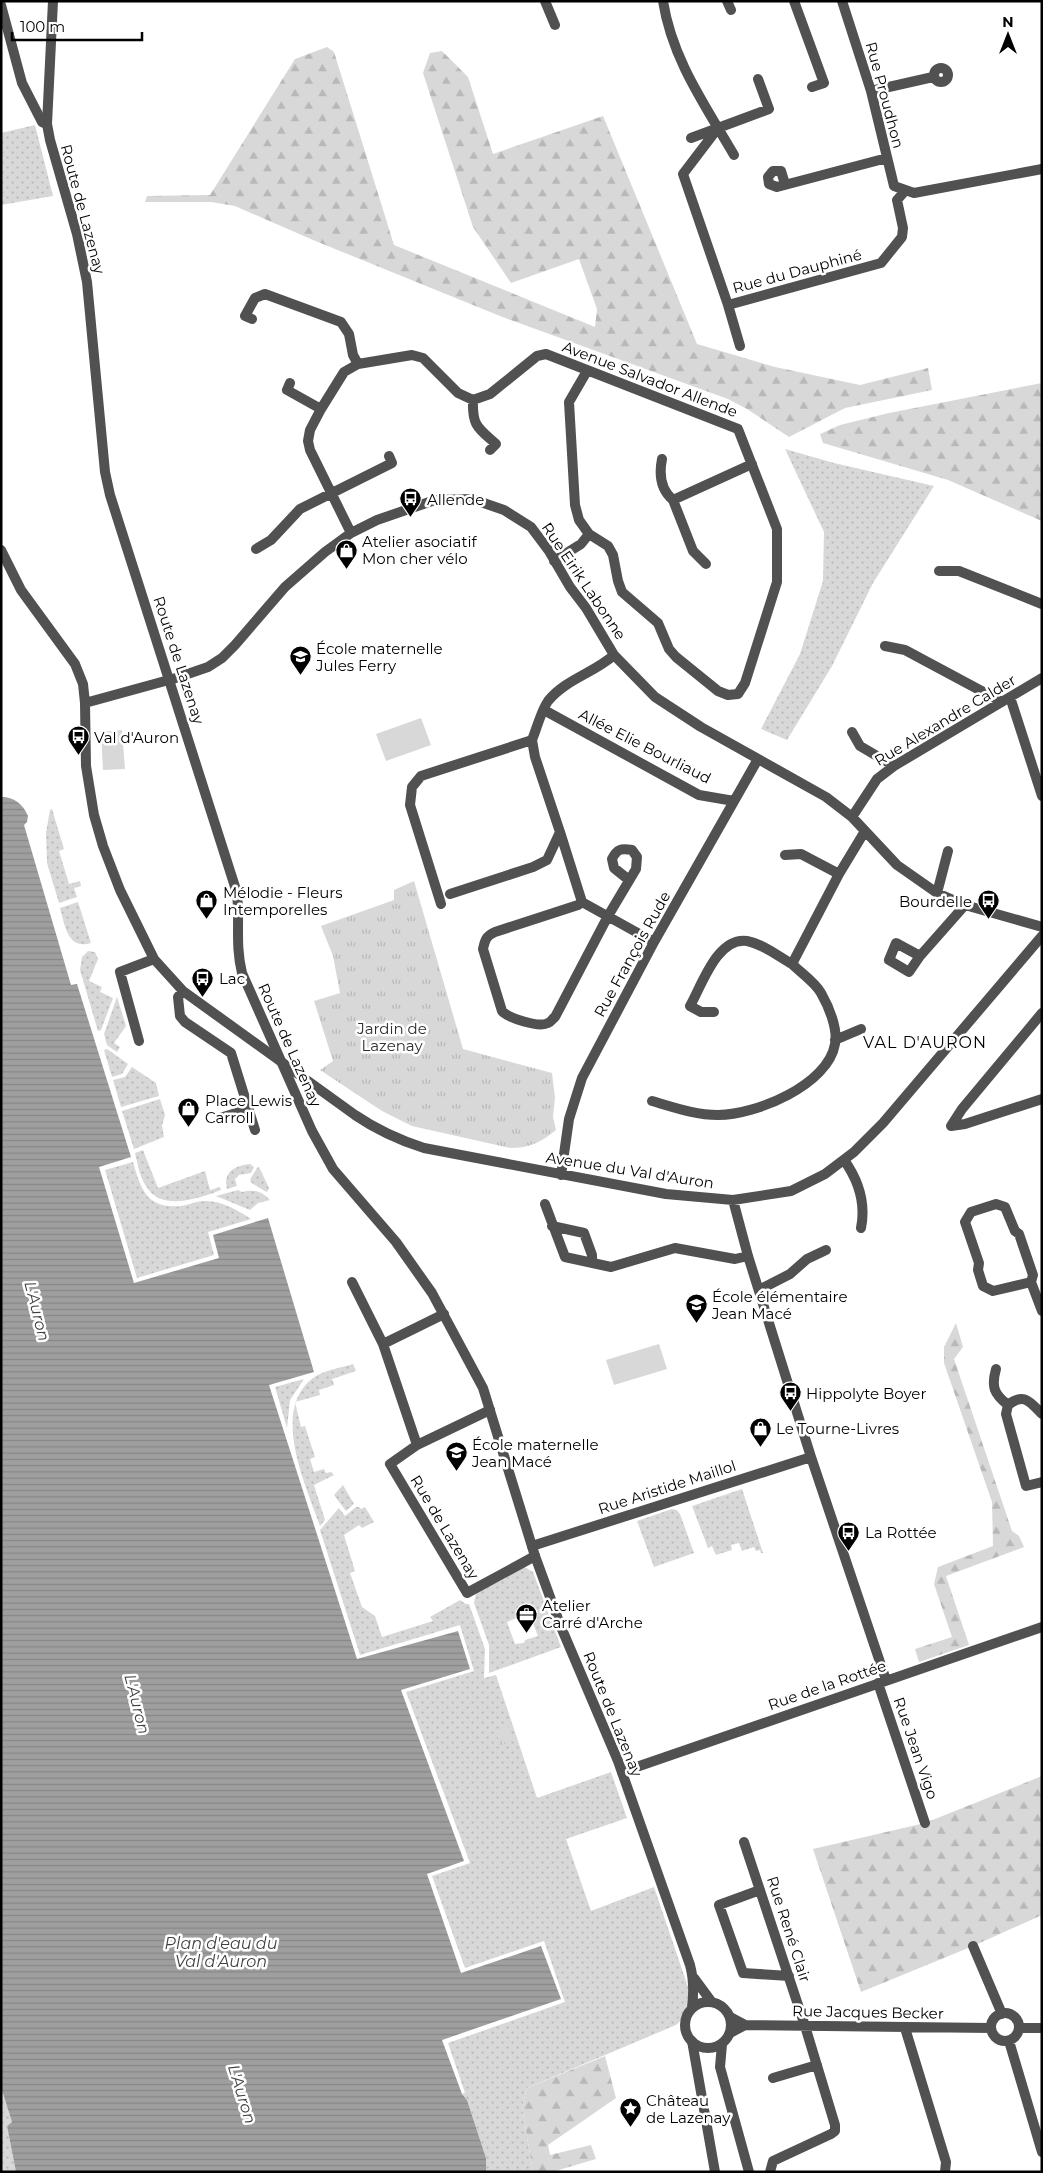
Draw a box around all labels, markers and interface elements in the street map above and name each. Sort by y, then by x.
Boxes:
scale bar [12,10,142,42]
north arrow [983,10,1033,60]
text: N [1002,13,1014,31]
text: 100 m [20,17,65,36]
street label: Rue Proudhon [862,40,908,150]
street label: Route de Lazenay [57,142,110,277]
street label: Rue du Dauphiné [730,245,864,297]
street label: Avenue Salvador Allende [560,337,740,421]
bus stop icon: Allende [399,487,423,518]
place label: Allende [427,490,484,509]
street label: Rue Eirik Labonne [538,519,630,643]
place label: Atelier asociatif Mon cher vélo [362,532,478,568]
shop icon: Atelier asociatif Mon cher vélo [334,538,358,569]
street label: Route de Lazenay [149,594,209,727]
place label: École maternelle Jules Ferry [315,639,443,675]
school or university icon: École maternelle Jules Ferry [288,645,312,676]
street label: Rue Alexandre Calder [871,670,1019,770]
street label: Allée Elie Bourliaud [576,704,714,788]
bus stop icon: Val d'Auron [66,725,90,756]
place label: Val d'Auron [94,728,179,747]
place label: Mélodie - Fleurs Intemporelles [223,883,343,919]
street label: Rue François Rude [590,888,674,1020]
shop icon: Mélodie - Fleurs Intemporelles [195,889,219,920]
bus stop icon: Bourdelle [976,889,1000,920]
place label: Bourdelle [899,892,972,911]
bus stop icon: Lac [191,966,215,997]
place label: Lac [219,969,245,988]
street label: Route de Lazenay [254,980,326,1111]
park label: Jardin de Lazenay [356,1019,427,1055]
district label: VAL D'AURON [863,1033,987,1052]
place label: Place Lewis Carroll [205,1091,292,1127]
shop icon: Place Lewis Carroll [177,1097,201,1128]
street label: Avenue du Val d'Auron [545,1147,715,1193]
water label: L'Auron [20,1279,54,1343]
place label: École élémentaire Jean Macé [711,1287,848,1323]
school or university icon: École élémentaire Jean Macé [684,1293,708,1324]
bus stop icon: Hippolyte Boyer [778,1381,802,1412]
place label: Hippolyte Boyer [806,1384,926,1403]
shop icon: Le Tourne-Livres [748,1416,772,1447]
place label: Le Tourne-Livres [776,1419,899,1438]
place label: École maternelle Jean Macé [471,1435,599,1471]
school or university icon: École maternelle Jean Macé [444,1441,468,1472]
street label: Rue Aristide Maillol [596,1456,738,1518]
street label: Rue de Lazenay [406,1471,484,1583]
bus stop icon: La Rottée [837,1520,861,1551]
place label: La Rottée [865,1523,937,1542]
place label: Atelier Carré d'Arche [542,1596,643,1632]
office icon: Atelier Carré d'Arche [514,1602,538,1633]
street label: Route de Lazenay [579,1649,647,1780]
street label: Rue de la Rottée [765,1656,889,1714]
water label: L'Auron [120,1672,154,1736]
street label: Rue Jean Vigo [890,1694,942,1802]
street label: Rue René Clair [763,1874,815,1984]
water label: Plan d'eau du Val d'Auron [165,1934,278,1971]
street label: Rue Jacques Becker [792,2001,944,2023]
water label: L'Auron [224,2062,260,2126]
place label: Château de Lazenay [646,2091,731,2127]
place icon: Château de Lazenay [618,2097,642,2128]

